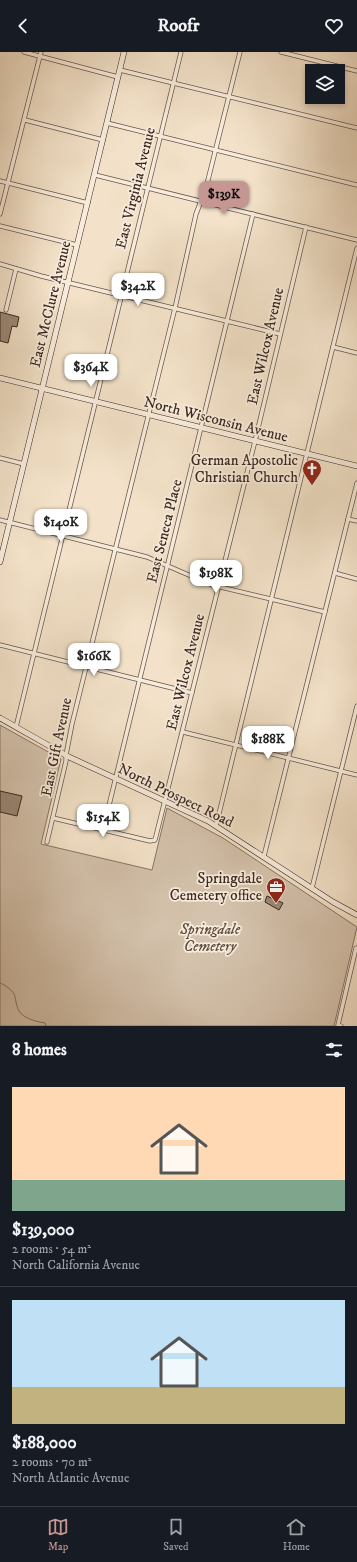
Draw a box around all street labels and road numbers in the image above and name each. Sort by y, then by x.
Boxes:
street label: East Virginia Avenue [111,125,160,251]
street label: East McClure Avenue [26,239,75,369]
street label: East Wilcox Avenue [243,286,288,407]
street label: North Wisconsin Avenue [142,392,290,447]
street label: East Seneca Place [142,477,187,585]
street label: East Wilcox Avenue [162,612,209,732]
street label: East Gift Avenue [37,696,76,798]
street label: North Prospect Road [115,759,237,832]

